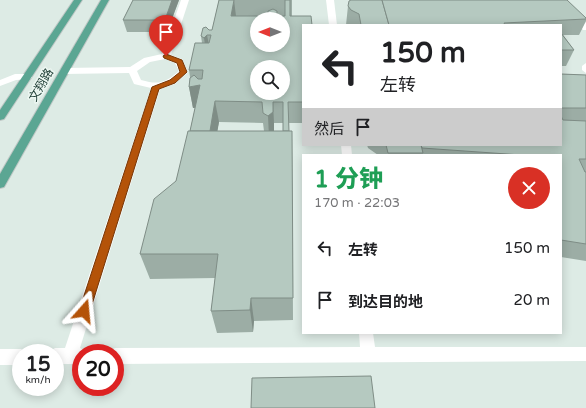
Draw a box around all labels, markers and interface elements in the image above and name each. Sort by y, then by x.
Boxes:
north arrow [250,12,290,52]
map controls [250,12,290,100]
pin [149,15,183,56]
icon: arrive [155,21,177,43]
text: 150 m [380,36,466,70]
icon: left [314,40,366,92]
button: search [250,60,290,100]
street label: 文翔路 [26,66,56,104]
text: 左转 [380,74,416,96]
icon: arrive [352,116,374,138]
text: 然后 [314,120,344,138]
text: 1 分钟 [314,165,383,194]
button: close [508,167,550,209]
text: 170 m · 22:03 [314,195,400,211]
icon: left [314,237,336,259]
text: 150 m [504,239,550,257]
text: 左转 [348,241,378,259]
icon: arrive [314,289,336,311]
position arrow [63,290,105,332]
text: 20 m [513,291,550,309]
text: 到达目的地 [348,293,423,311]
speed limit sign: 20 [72,344,124,396]
text: 15 [25,353,51,377]
text: km/h [25,374,51,386]

